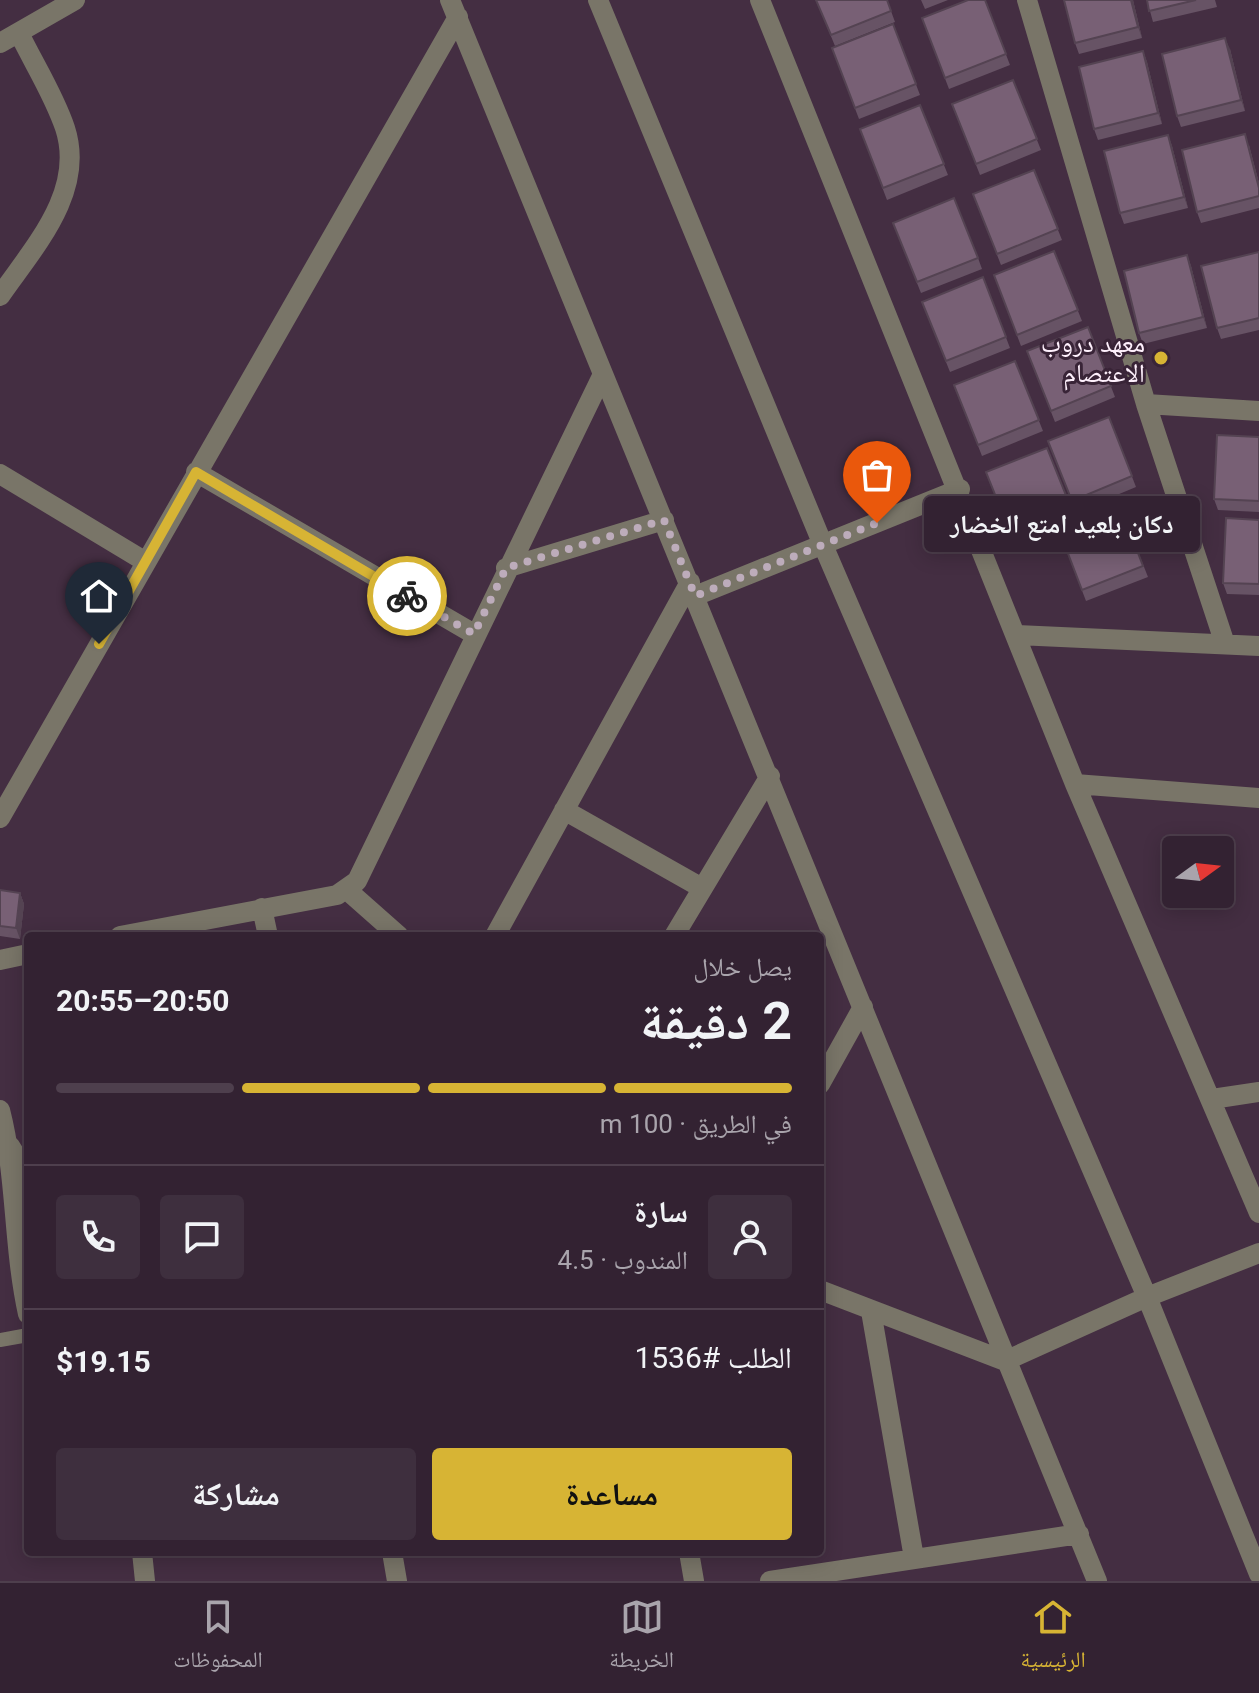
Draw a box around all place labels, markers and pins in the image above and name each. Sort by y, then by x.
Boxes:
place label: معهد دروب الاعتصام [1041,328,1145,391]
marker: معهد دروب الاعتصام [1152,349,1170,367]
pin [843,441,911,523]
callout: دكان بلعيد امتع الخضار [925,495,1201,551]
pin [65,562,133,644]

